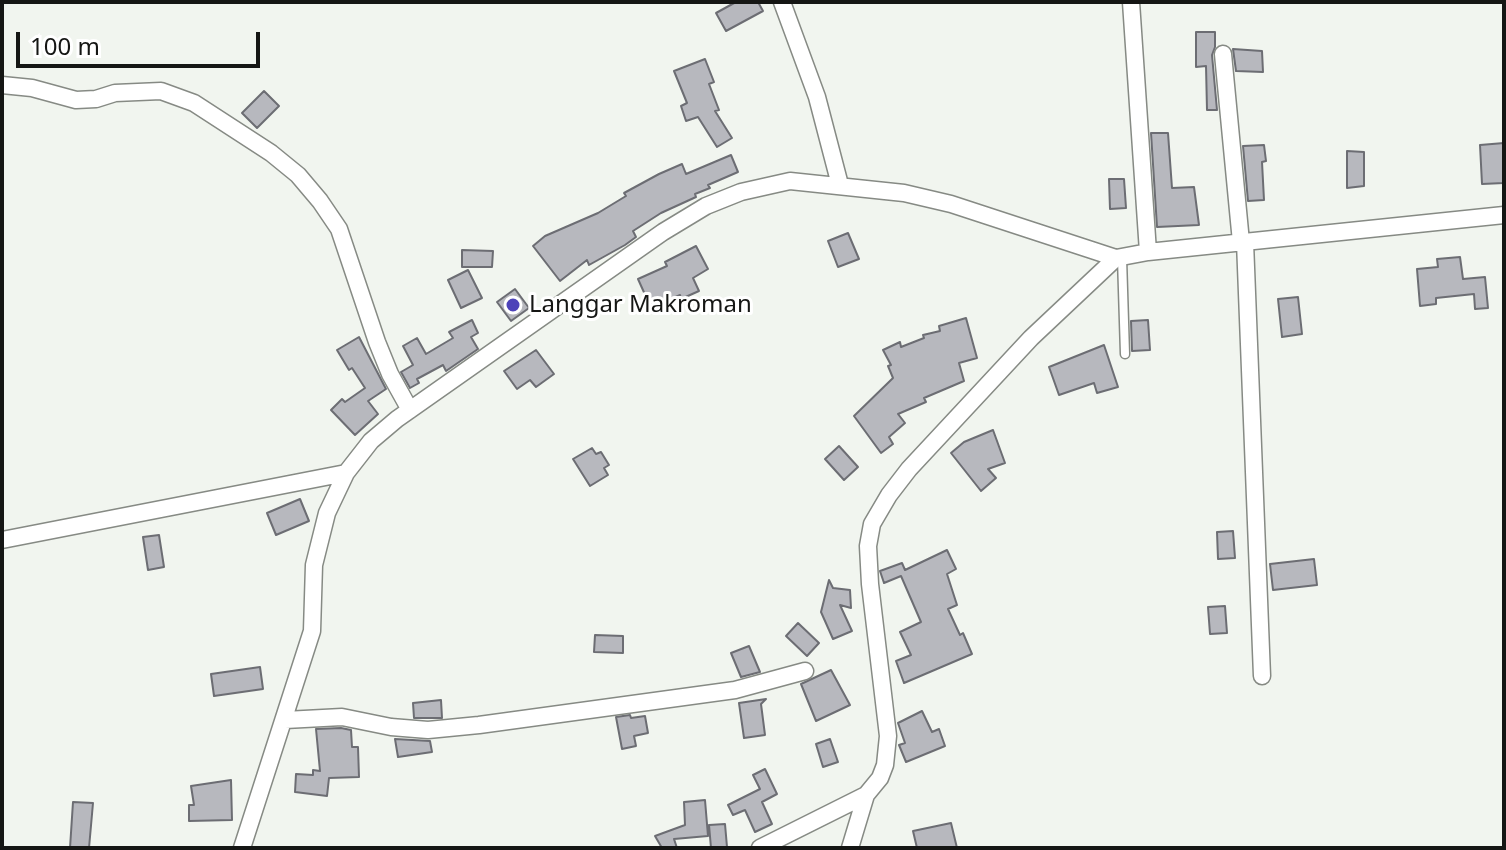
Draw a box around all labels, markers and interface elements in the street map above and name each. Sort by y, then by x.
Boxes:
scale bar [20,16,264,66]
text: 100 m [30,29,100,62]
place label: Langgar Makroman [529,291,752,319]
marker: Langgar Makroman [504,296,522,314]

